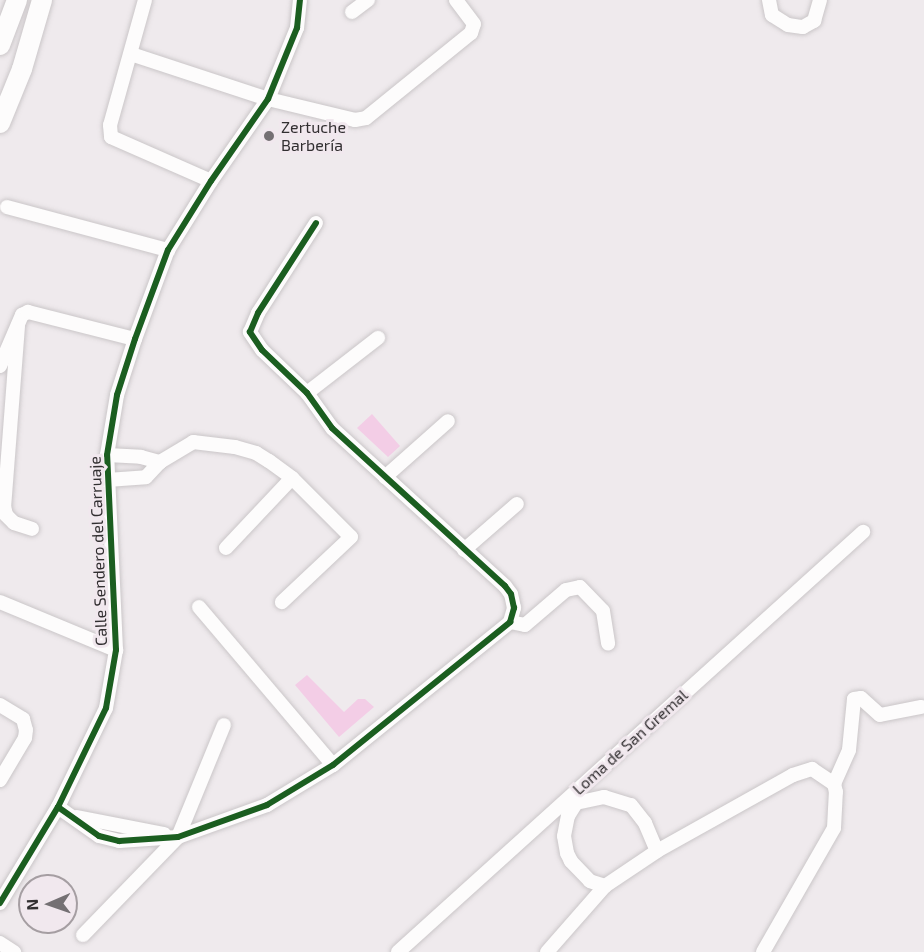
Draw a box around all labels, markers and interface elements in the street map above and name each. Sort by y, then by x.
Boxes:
place label: Zertuche Barbería [281,117,346,155]
marker: Zertuche Barbería [262,129,276,143]
street label: Calle Sendero del Carruaje [85,456,111,646]
street label: Loma de San Gremal [569,685,691,799]
north arrow [18,874,78,934]
text: N [22,898,41,911]

